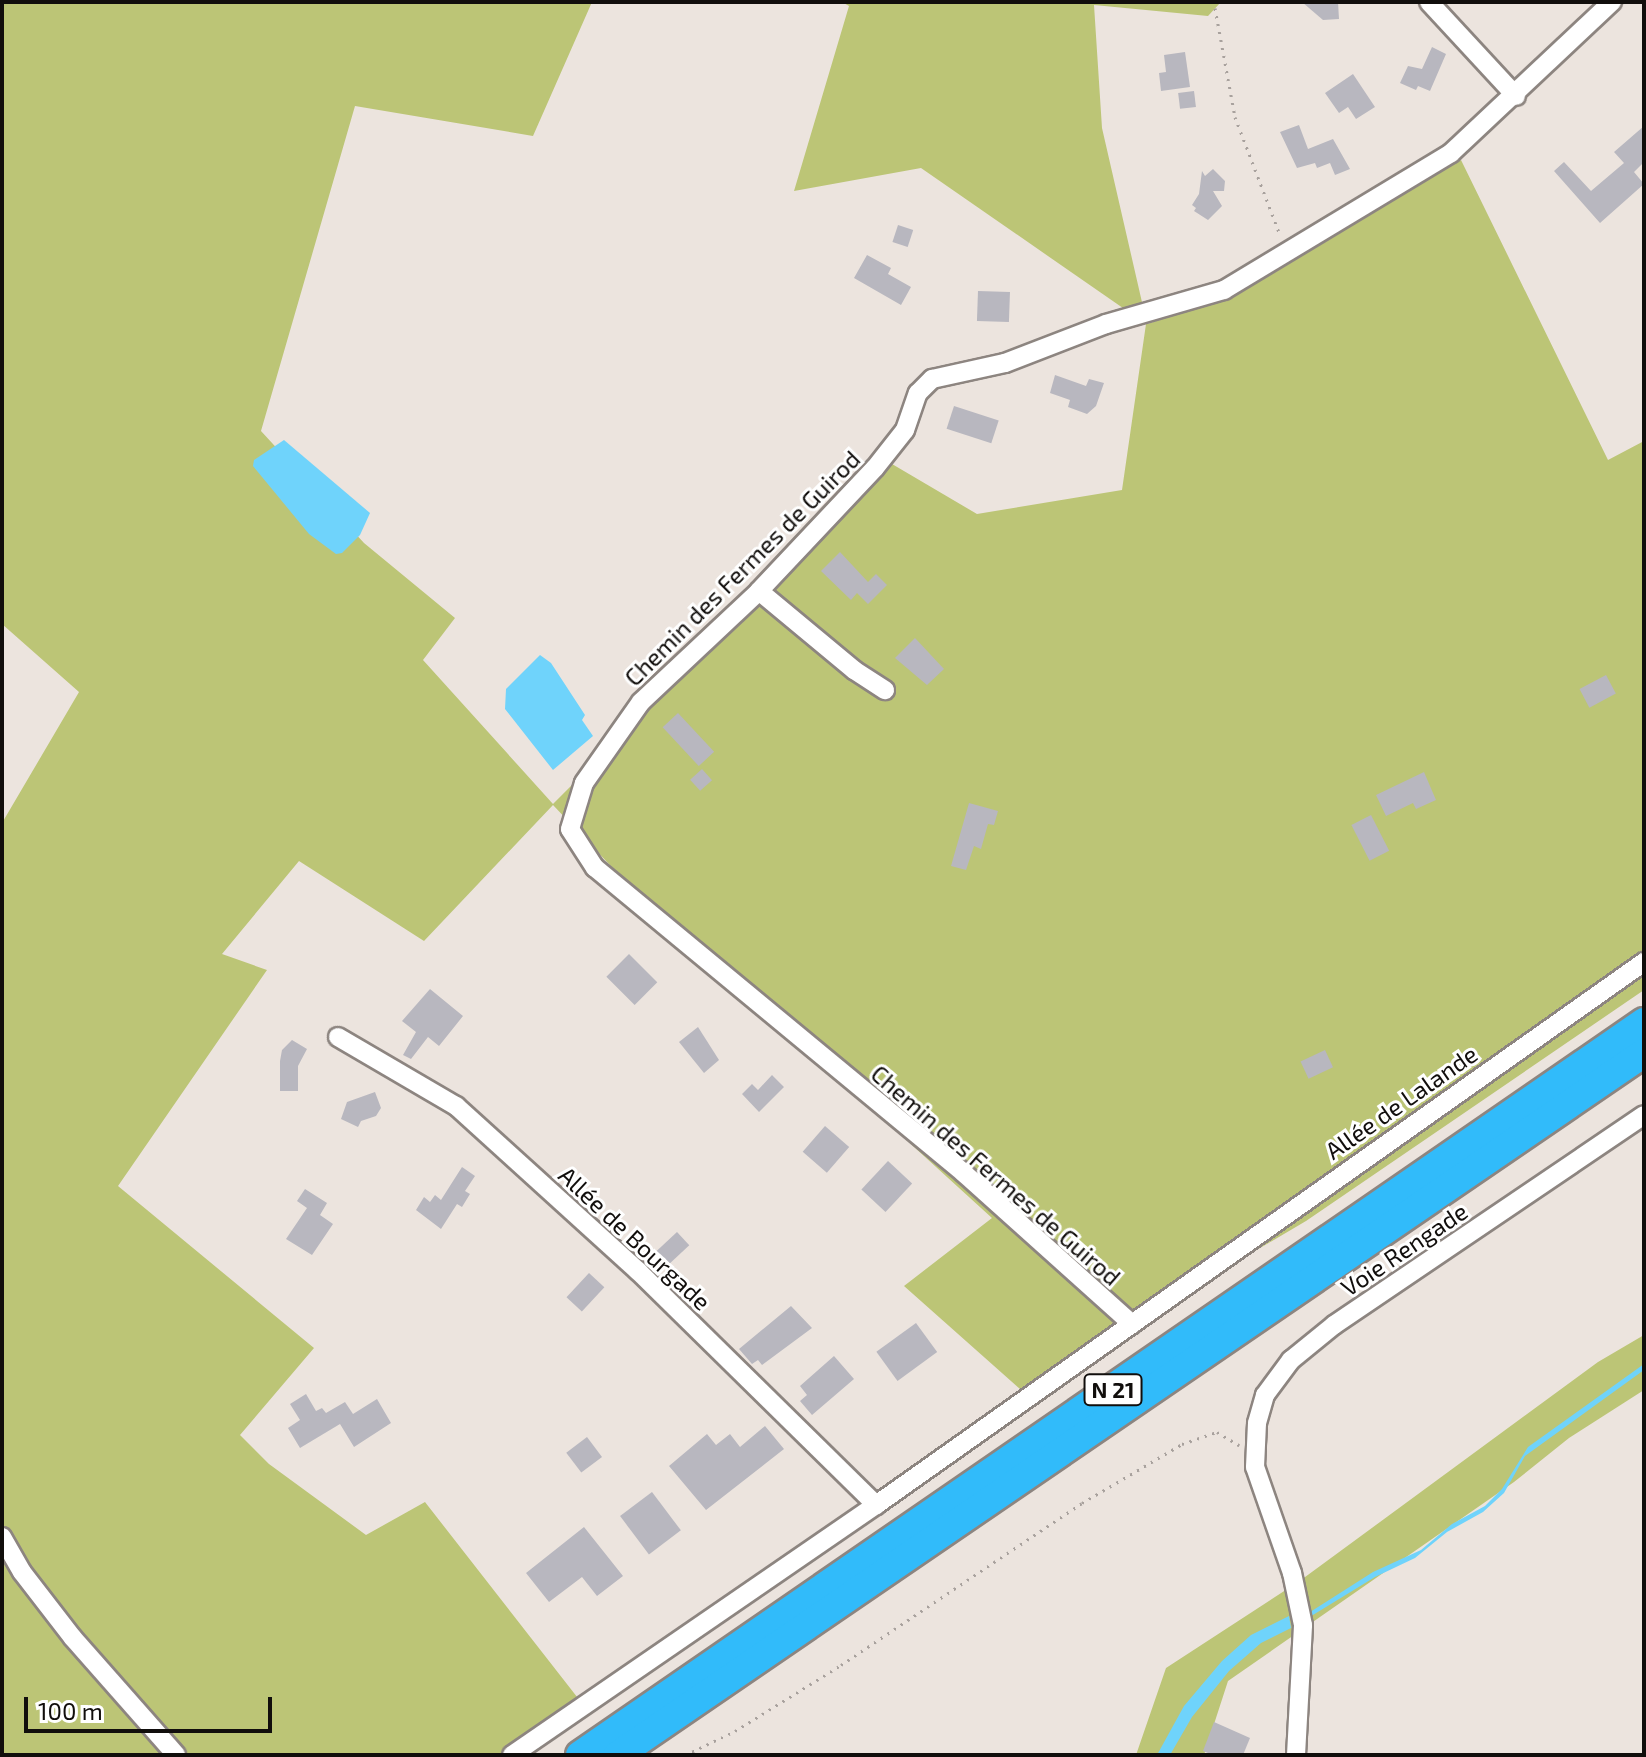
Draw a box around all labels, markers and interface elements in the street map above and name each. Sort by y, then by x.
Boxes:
street label: Chemin des Fermes de Guirod [618,444,866,692]
street label: Allée de Lalande [1320,1039,1482,1165]
street label: Chemin des Fermes de Guirod [865,1059,1127,1291]
street label: Allée de Bourgade [553,1160,717,1316]
street label: Voie Rengade [1335,1196,1473,1302]
road number: N 21 [1083,1372,1143,1408]
scale bar [28,1681,276,1731]
text: 100 m [38,1696,103,1725]

